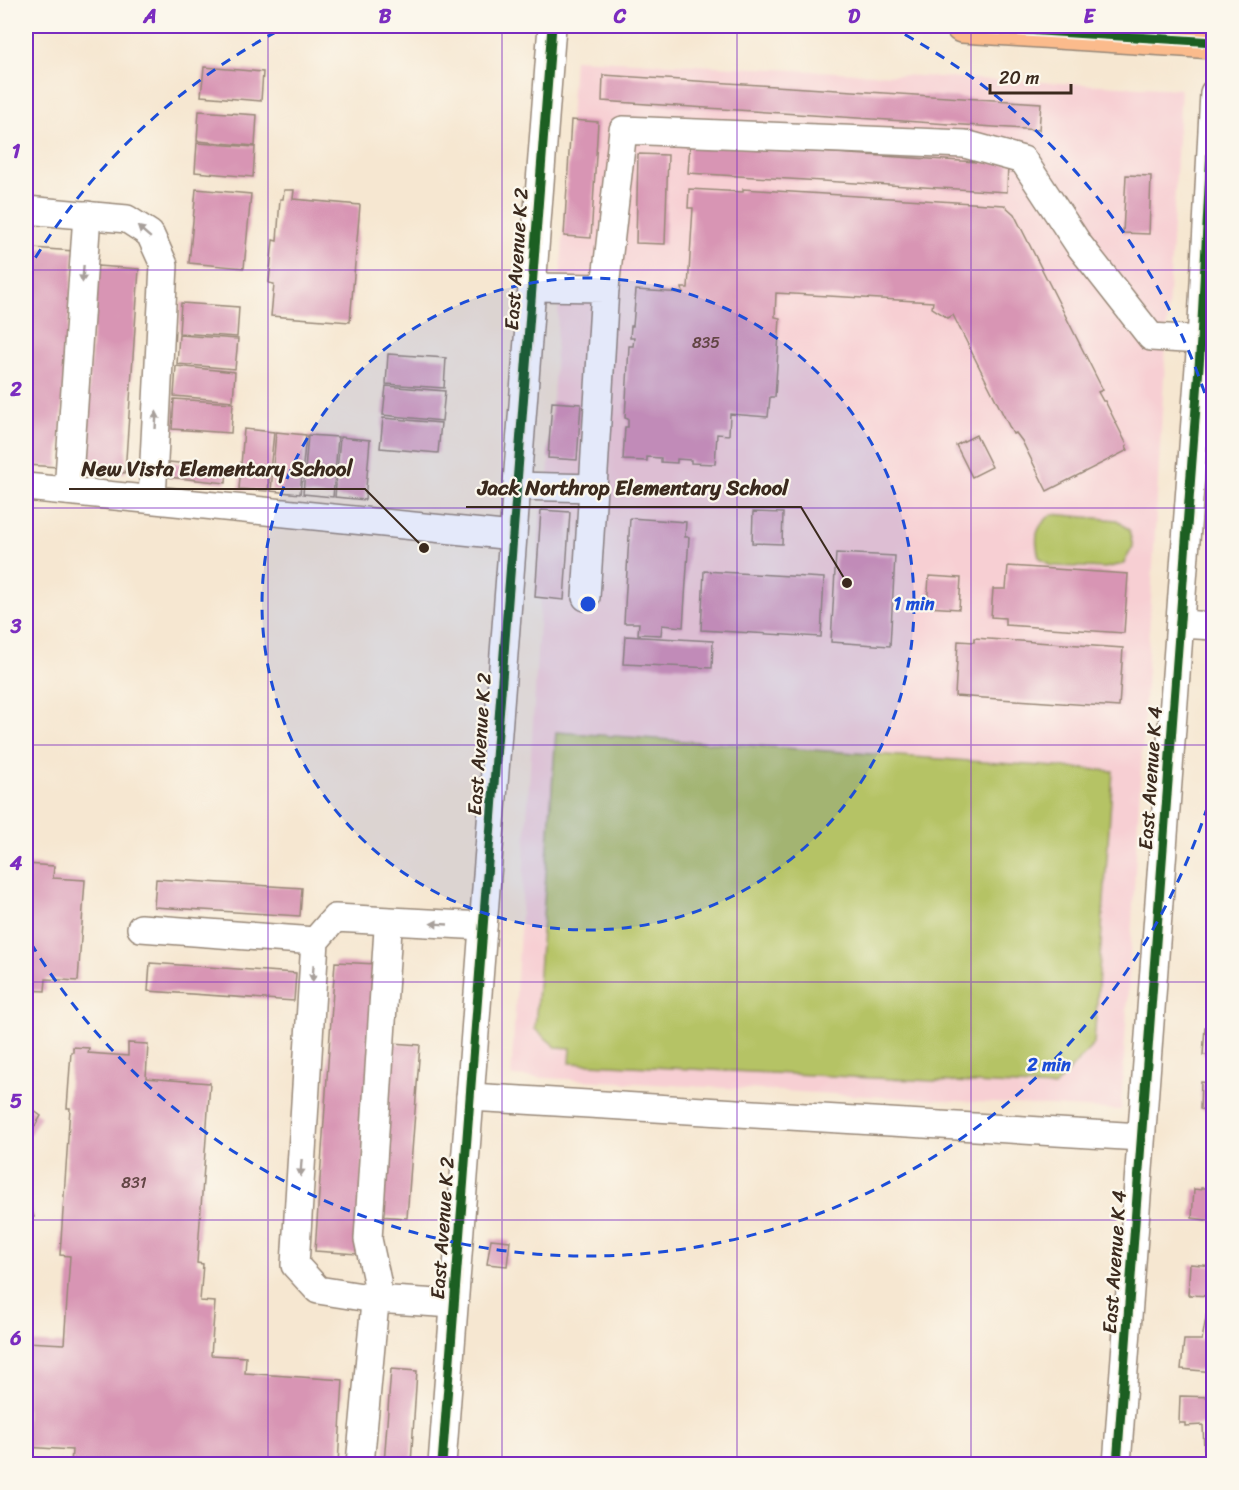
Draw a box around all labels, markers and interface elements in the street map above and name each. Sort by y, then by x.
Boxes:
text: A [142,0,157,34]
text: B [379,0,392,34]
text: C [613,0,627,34]
text: D [848,0,861,34]
text: E [1083,0,1096,34]
scale bar [990,57,1071,95]
text: 20 m [999,62,1039,94]
text: 1 [12,134,21,169]
street label: East Avenue K 2 [494,186,539,331]
one-way arrow [137,225,152,238]
one-way arrow [79,264,88,283]
house number: 835 [692,328,720,357]
text: 2 [9,372,22,407]
one-way arrow [151,411,160,430]
callout: New Vista Elementary School [69,450,365,489]
text: New Vista Elementary School [80,450,354,488]
callout: Jack Northrop Elementary School [466,468,801,507]
text: Jack Northrop Elementary School [477,469,789,507]
text: 1 min [894,588,935,620]
centre of rings [578,594,598,614]
text: 3 [10,609,22,644]
street label: East Avenue K 2 [457,671,502,816]
street label: East Avenue K 4 [1128,705,1173,851]
text: 4 [9,846,23,881]
one-way arrow [429,920,448,929]
one-way arrow [309,963,318,982]
text: 2 min [1026,1049,1071,1081]
text: 5 [10,1084,22,1119]
street label: East Avenue K 2 [420,1155,465,1300]
one-way arrow [297,1158,306,1177]
house number: 831 [121,1168,147,1197]
street label: East Avenue K 4 [1092,1189,1137,1335]
text: 6 [9,1321,22,1356]

